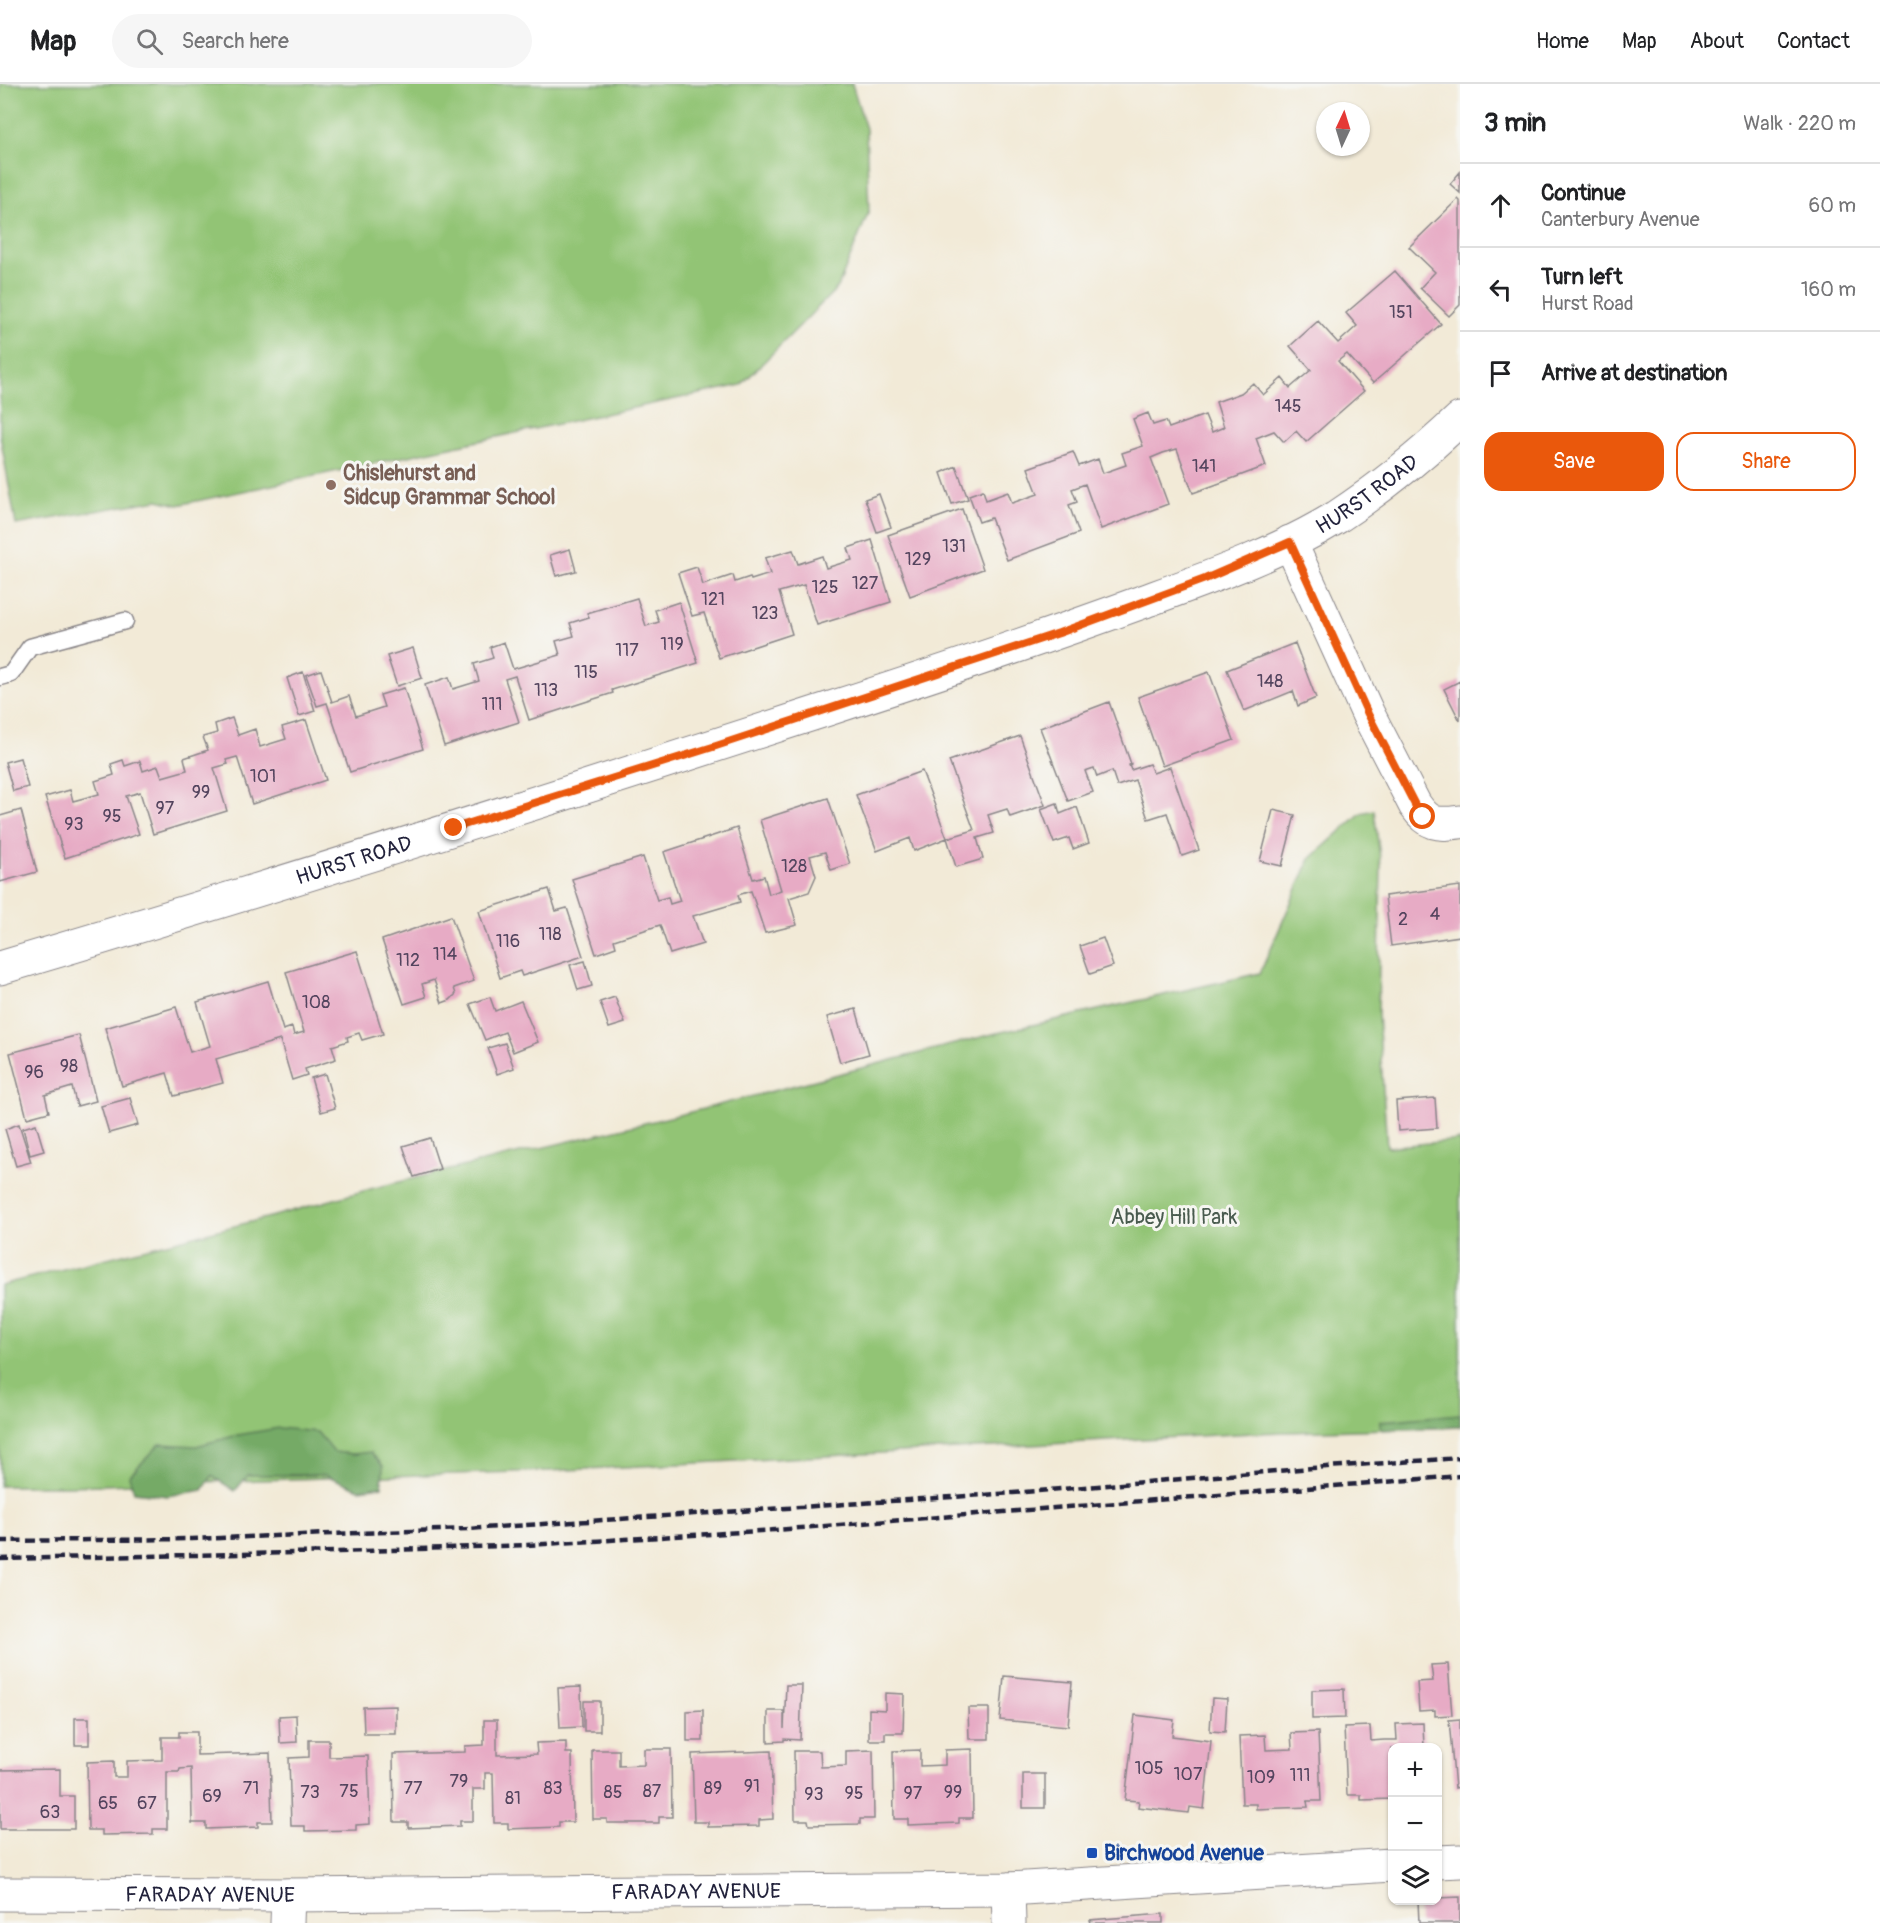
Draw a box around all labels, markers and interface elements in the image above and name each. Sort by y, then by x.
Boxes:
search box [112,14,532,68]
text: Map [30,24,76,59]
icon: search [133,25,166,58]
text: Search here [181,27,289,55]
text: Home [1536,28,1589,55]
text: Map [1622,28,1657,55]
text: About [1690,28,1744,55]
text: Contact [1777,28,1850,55]
north arrow [1316,102,1370,156]
text: 3 min [1484,107,1546,139]
text: Walk · 220 m [1743,111,1856,136]
text: Continue [1541,179,1625,207]
icon: ahead [1484,189,1517,222]
text: 60 m [1809,193,1856,218]
text: Canterbury Avenue [1541,207,1700,232]
text: Turn left [1541,263,1623,291]
icon: left [1484,273,1517,306]
text: 160 m [1801,277,1856,302]
text: Hurst Road [1541,291,1634,316]
house number: 151 [1389,301,1413,324]
icon: arrive [1484,357,1517,390]
text: Arrive at destination [1541,359,1727,387]
house number: 145 [1274,395,1302,418]
button: Save [1484,432,1664,491]
button: Share [1676,432,1856,491]
street label: HURST ROAD [1311,449,1424,541]
house number: 141 [1192,455,1216,478]
place label: Chislehurst and Sidcup Grammar School [343,460,556,511]
marker: Chislehurst and Sidcup Grammar School [324,478,338,492]
house number: 131 [942,535,966,558]
house number: 129 [905,548,931,571]
house number: 127 [852,572,879,595]
house number: 125 [812,576,838,599]
house number: 121 [701,588,725,611]
house number: 123 [752,602,778,625]
house number: 119 [660,633,684,656]
house number: 117 [615,639,639,662]
house number: 115 [574,661,598,684]
house number: 148 [1257,670,1283,693]
house number: 113 [534,679,558,702]
house number: 111 [481,693,503,716]
house number: 101 [250,765,276,788]
house number: 99 [192,781,210,804]
house number: 97 [156,797,175,820]
route start [1409,803,1435,829]
house number: 95 [102,805,122,828]
house number: 93 [64,813,84,836]
route end [440,814,466,840]
street label: HURST ROAD [293,830,415,891]
house number: 128 [781,855,807,878]
house number: 4 [1430,903,1441,926]
house number: 2 [1398,908,1408,931]
house number: 118 [538,923,562,946]
house number: 116 [496,930,520,953]
house number: 114 [433,943,458,966]
house number: 112 [396,949,420,972]
house number: 108 [302,991,330,1014]
house number: 98 [60,1055,78,1078]
house number: 96 [24,1061,44,1084]
park label: Abbey Hill Park [1111,1204,1237,1231]
map controls [1388,1743,1442,1905]
button: + [1388,1743,1442,1797]
house number: 105 [1134,1757,1164,1780]
house number: 107 [1174,1763,1203,1786]
house number: 111 [1289,1764,1311,1787]
house number: 109 [1247,1766,1275,1789]
house number: 79 [450,1770,468,1793]
house number: 91 [744,1775,760,1798]
house number: 71 [243,1777,259,1800]
house number: 77 [403,1777,423,1800]
house number: 83 [543,1777,563,1800]
house number: 89 [704,1777,722,1800]
house number: 75 [339,1780,359,1803]
house number: 87 [643,1780,662,1803]
house number: 73 [300,1781,320,1804]
house number: 85 [604,1781,622,1804]
house number: 99 [944,1781,962,1804]
house number: 95 [844,1782,864,1805]
house number: 97 [904,1782,923,1805]
house number: 93 [804,1783,824,1806]
house number: 69 [202,1785,222,1808]
house number: 81 [505,1787,521,1810]
house number: 65 [98,1792,118,1815]
house number: 67 [137,1792,157,1815]
button: − [1388,1797,1442,1851]
house number: 63 [40,1801,60,1824]
place label: Birchwood Avenue [1104,1840,1264,1867]
marker: Birchwood Avenue [1085,1846,1099,1860]
button: layers [1388,1851,1442,1905]
street label: FARADAY AVENUE [611,1878,781,1906]
street label: FARADAY AVENUE [125,1881,295,1909]

